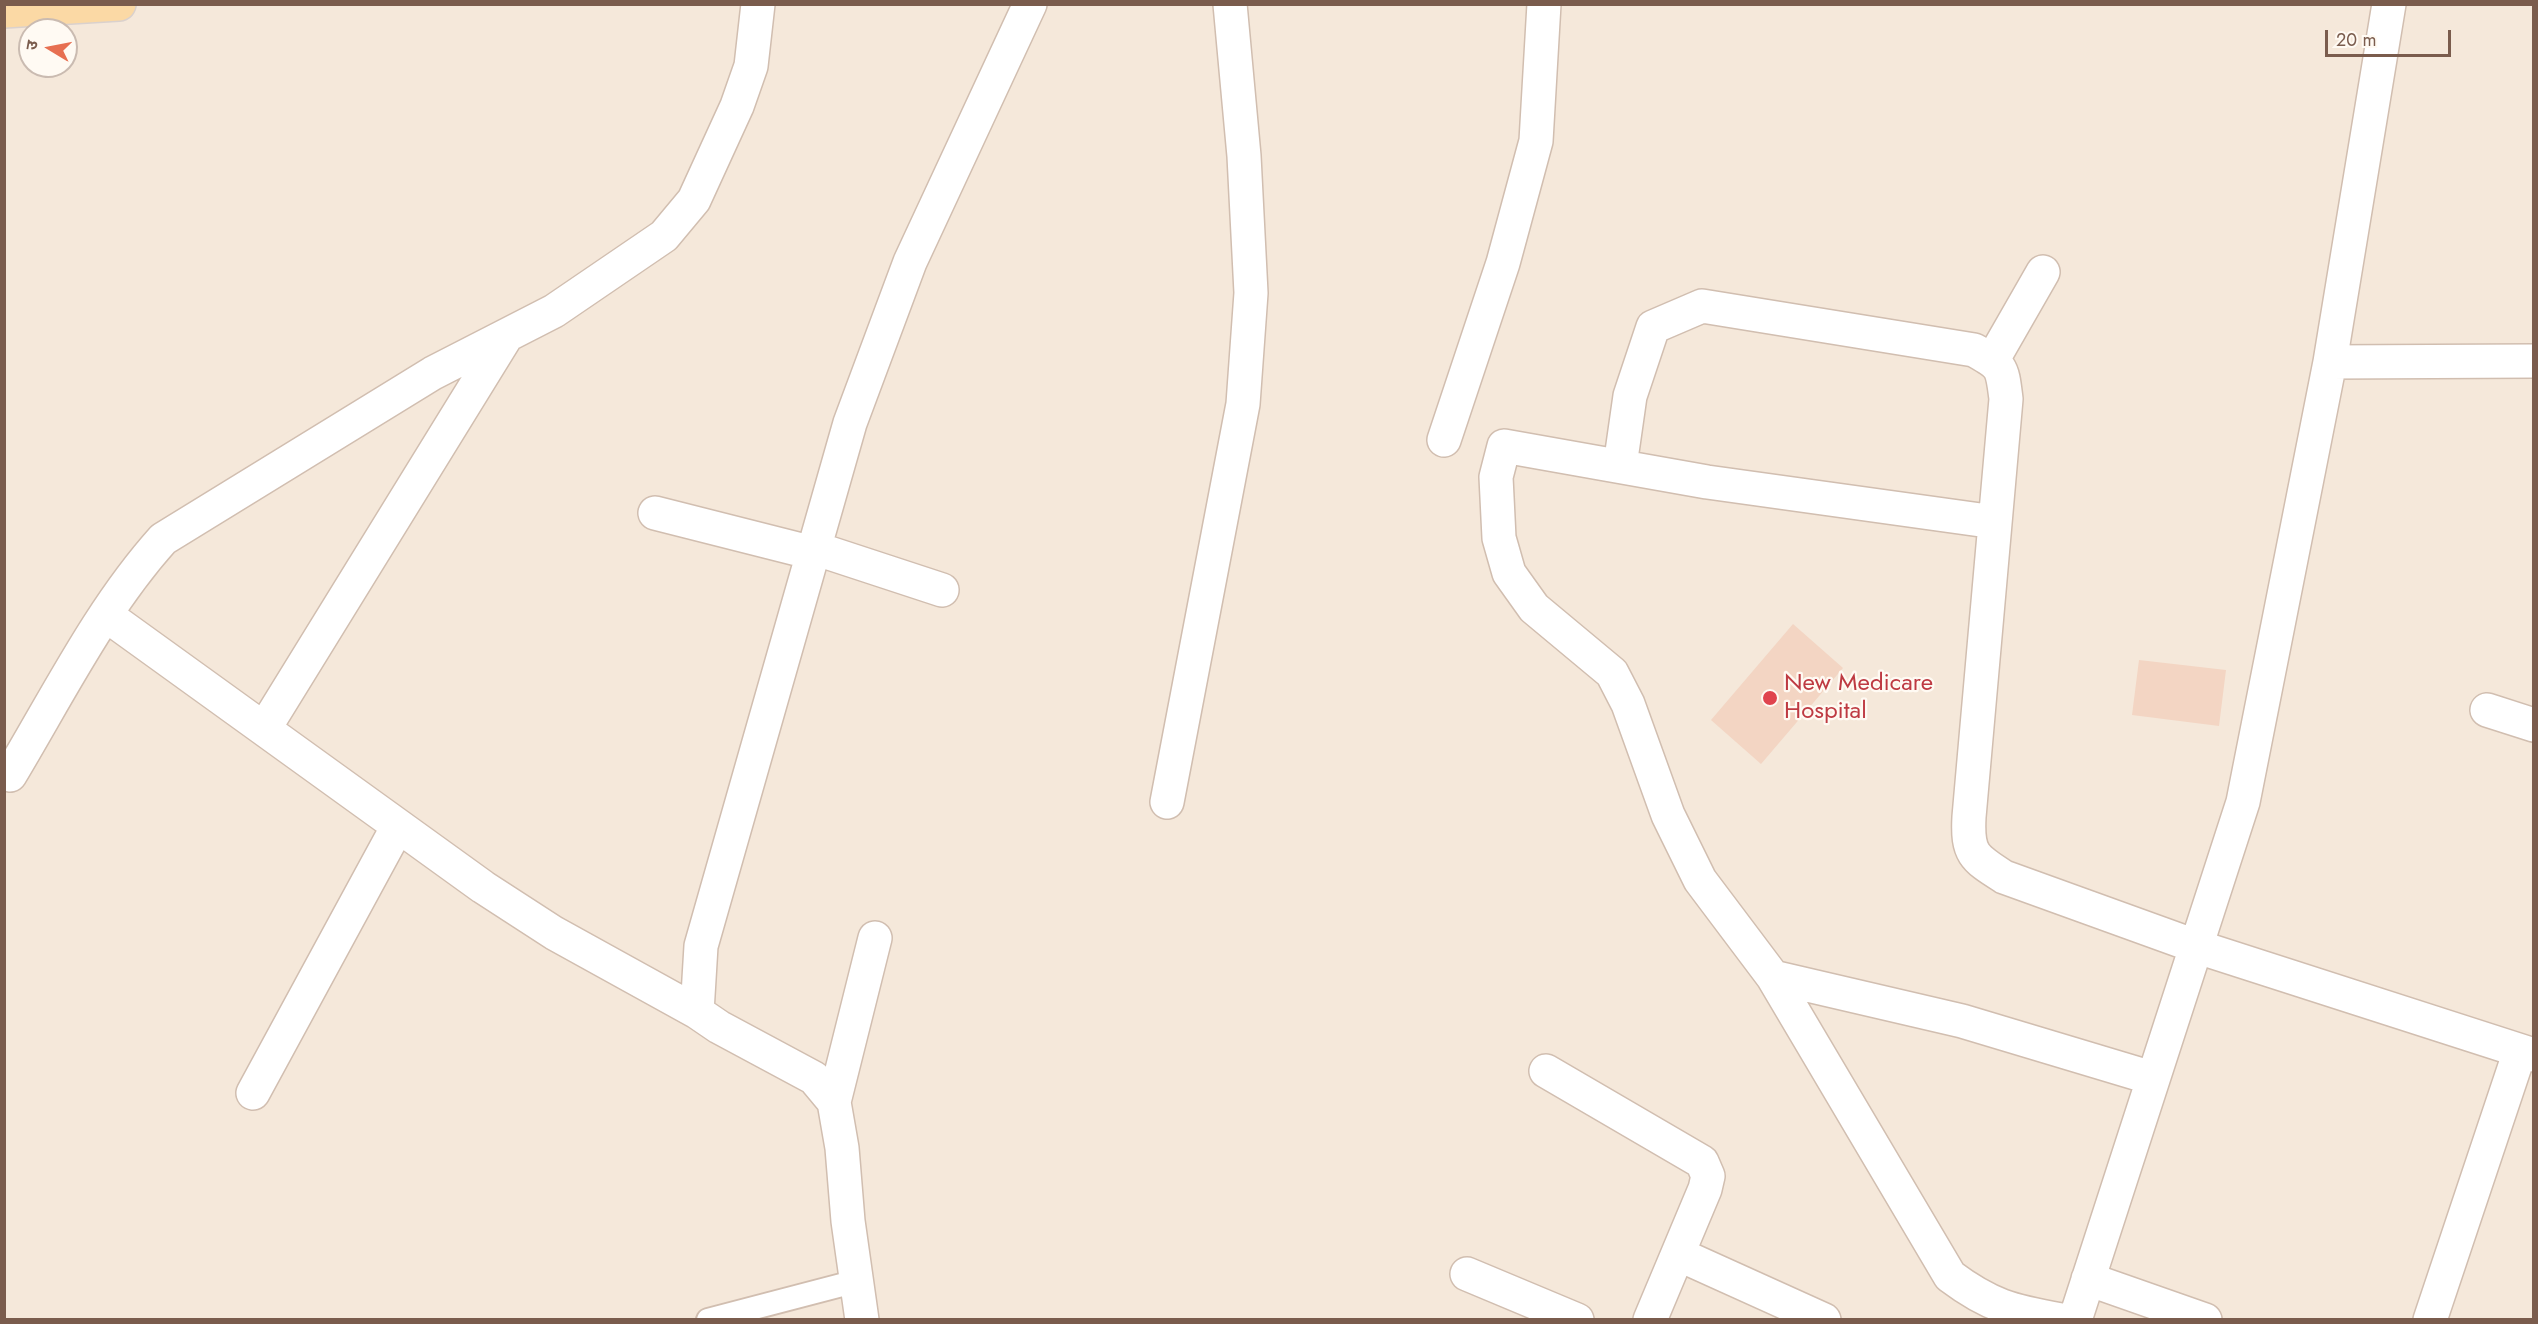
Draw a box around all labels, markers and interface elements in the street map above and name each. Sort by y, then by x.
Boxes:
north arrow [18,18,78,78]
scale bar [2328,18,2454,56]
text: 20 m [2336,27,2376,53]
text: उ [20,39,44,52]
place label: New Medicare Hospital [1784,670,1933,726]
marker: New Medicare Hospital [1761,689,1779,707]

